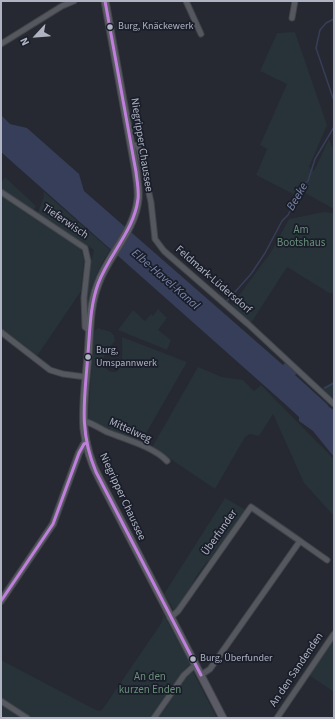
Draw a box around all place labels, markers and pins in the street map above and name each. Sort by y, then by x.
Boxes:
place label: Burg, Knäckewerk [118,21,193,33]
marker: Burg, Knäckewerk [105,22,115,32]
place label: Burg, Umspannwerk [96,345,157,368]
marker: Burg, Umspannwerk [83,352,93,362]
place label: Burg, Überfunder [200,653,272,665]
marker: Burg, Überfunder [188,654,198,664]

